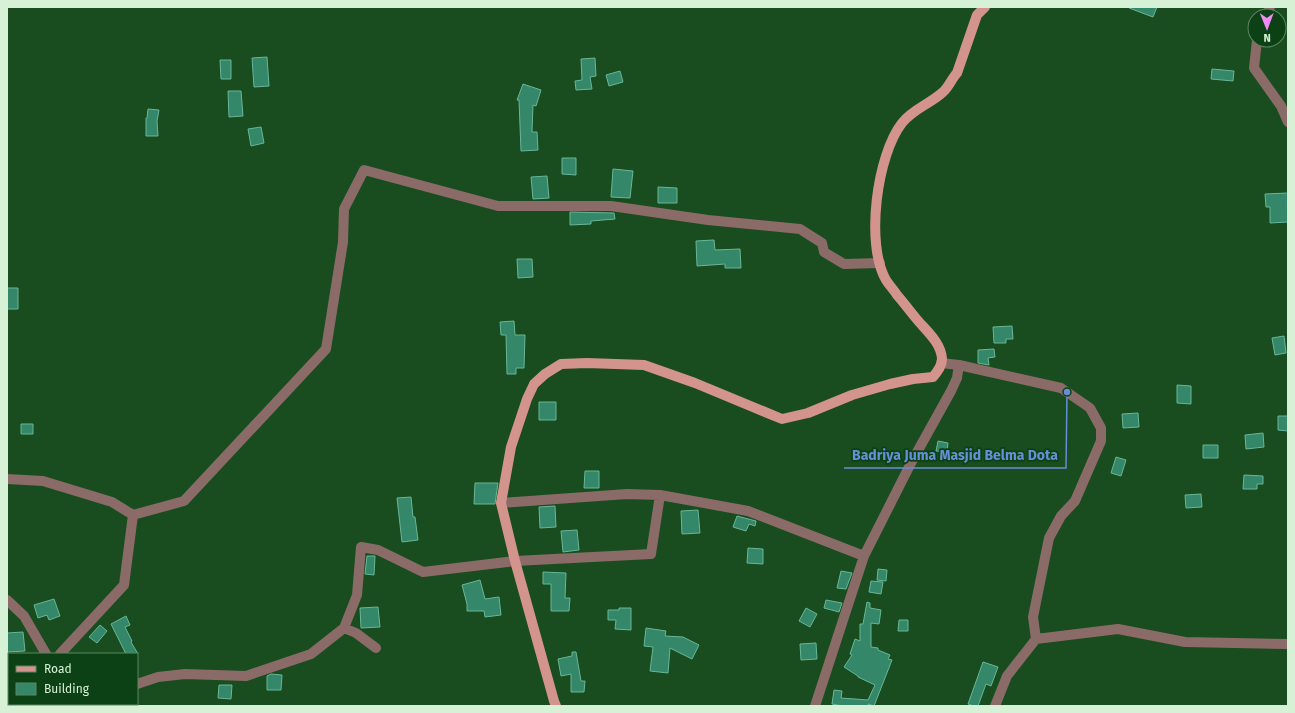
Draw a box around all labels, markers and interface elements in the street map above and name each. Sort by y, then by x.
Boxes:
north arrow [1247,8,1287,48]
text: N [1263,31,1271,44]
callout: Badriya Juma Masjid Belma Dota [844,442,1066,468]
text: Badriya Juma Masjid Belma Dota [852,447,1058,464]
legend [8,653,138,705]
text: Road [44,662,72,676]
text: Building [44,682,90,696]

